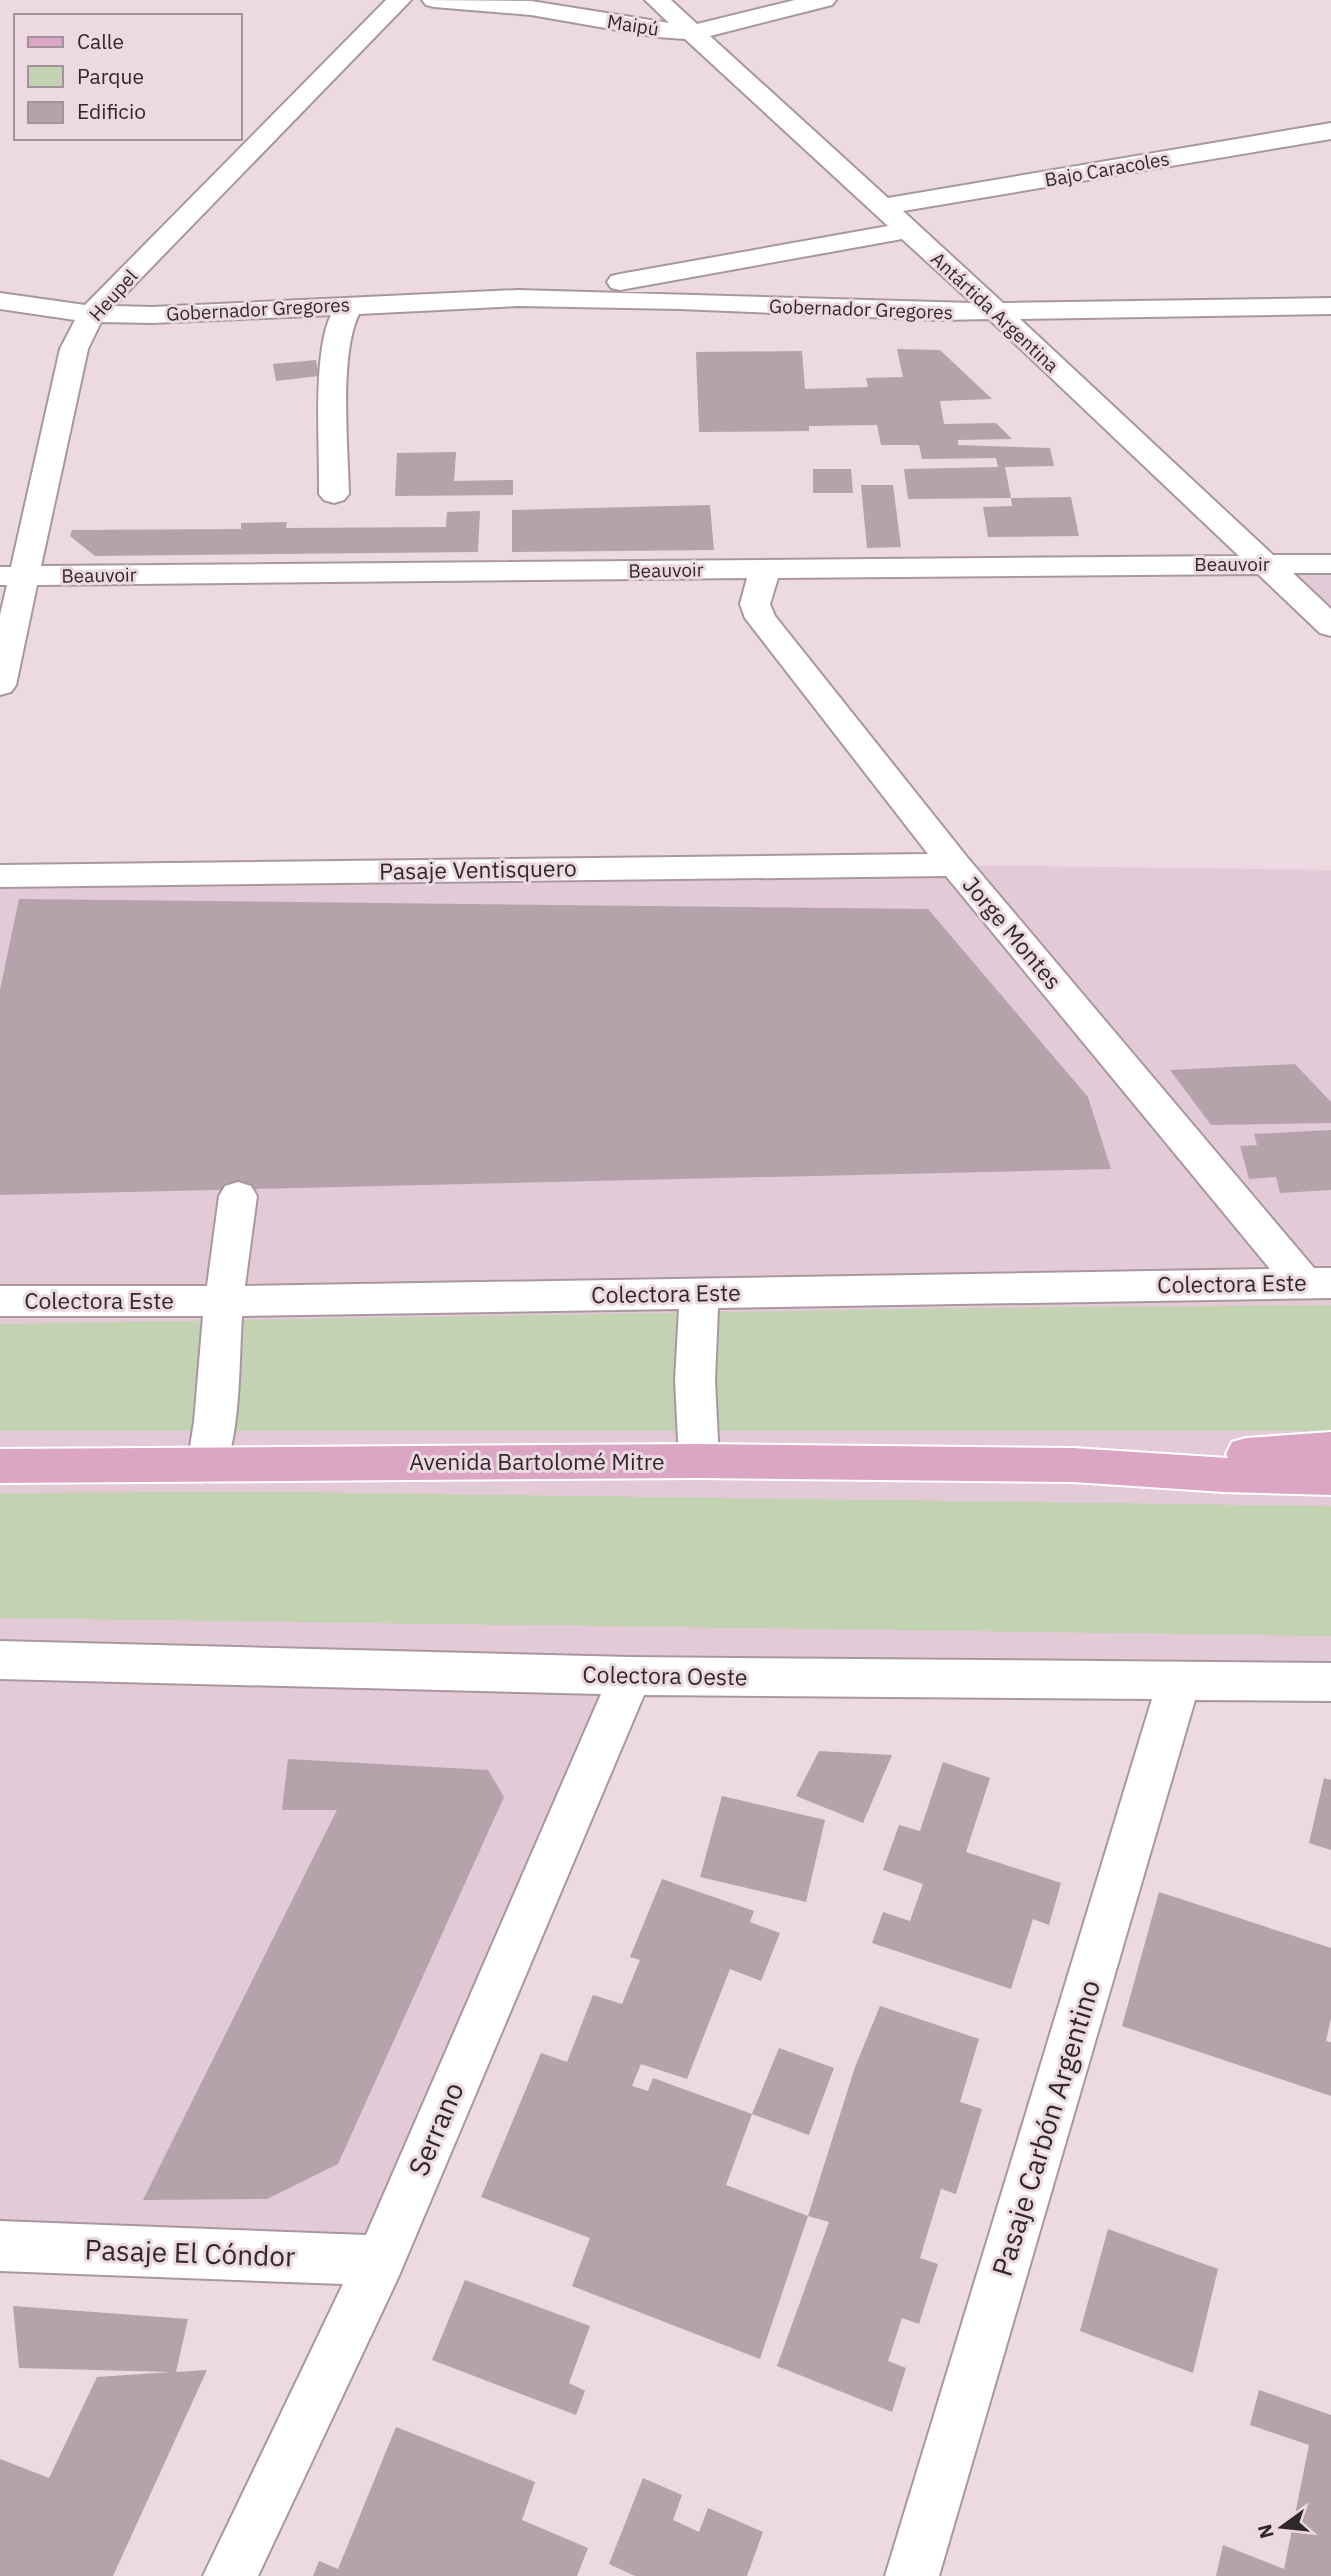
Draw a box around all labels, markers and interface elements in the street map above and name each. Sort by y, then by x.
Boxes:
street label: Maipú [605,9,661,41]
legend [14,14,242,140]
text: Calle [77,27,124,55]
text: Parque [77,62,144,90]
text: Edificio [77,97,146,125]
street label: Bajo Caracoles [1043,146,1171,192]
street label: Antártida Argentina [926,247,1064,377]
street label: Heupel [84,264,142,326]
street label: Gobernador Gregores [166,292,350,326]
street label: Gobernador Gregores [769,294,953,324]
street label: Beauvoir [1194,552,1270,576]
street label: Beauvoir [628,557,704,583]
street label: Beauvoir [61,562,137,588]
street label: Pasaje Ventisquero [379,852,577,886]
street label: Jorge Montes [957,869,1069,995]
street label: Colectora Este [1157,1267,1307,1299]
street label: Colectora Este [591,1277,741,1309]
street label: Colectora Este [24,1285,174,1315]
street label: Avenida Bartolomé Mitre [409,1446,665,1476]
street label: Colectora Oeste [582,1659,748,1691]
street label: Pasaje Carbón Argentino [983,1975,1108,2281]
street label: Serrano [399,2076,472,2181]
street label: Pasaje El Cóndor [84,2230,296,2275]
north arrow [1247,2492,1317,2562]
text: N [1252,2522,1279,2541]

